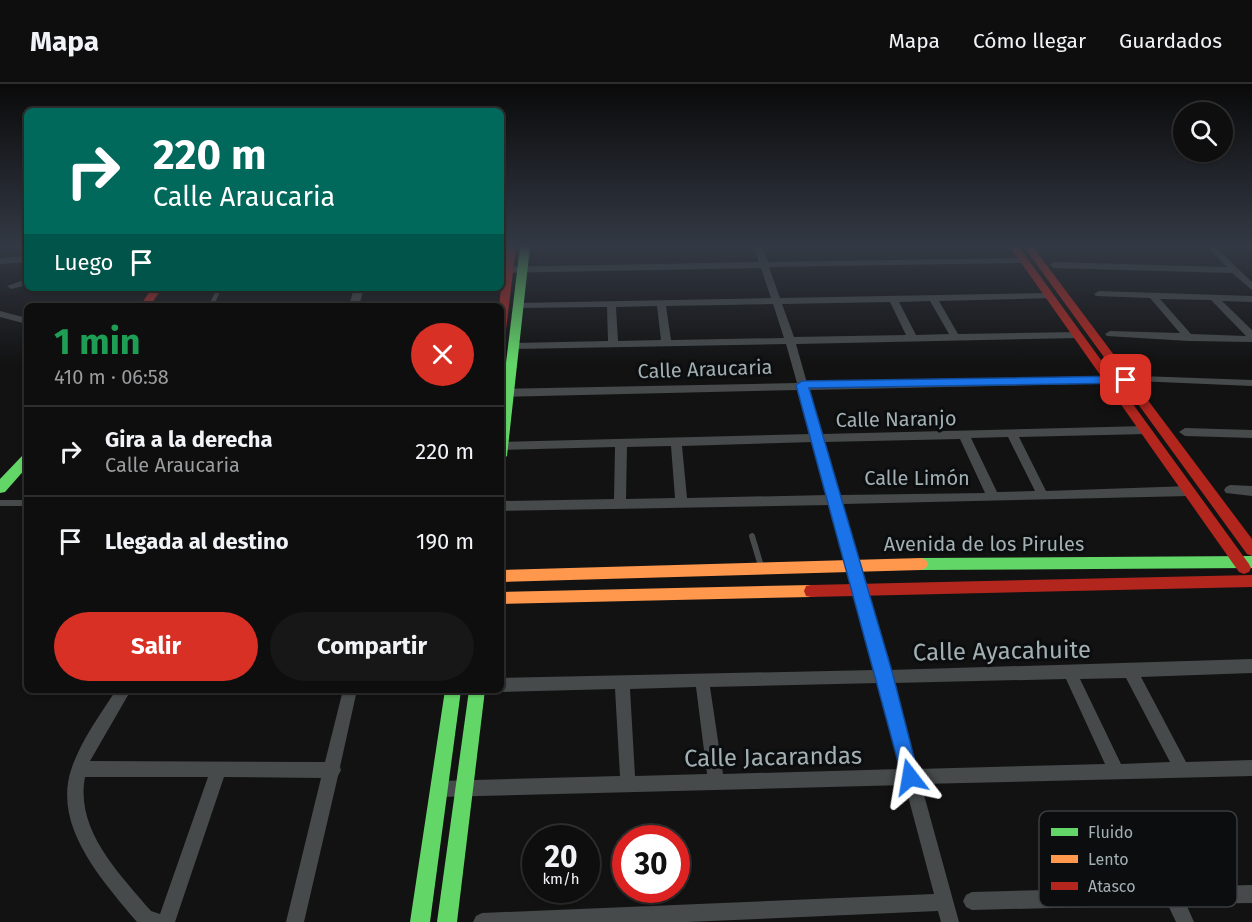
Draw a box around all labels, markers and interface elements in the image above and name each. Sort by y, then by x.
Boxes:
text: Mapa [30,25,99,58]
text: Mapa [888,28,940,54]
text: Cómo llegar [973,28,1086,54]
text: Guardados [1119,28,1222,54]
map controls [1173,102,1233,162]
button: search [1173,102,1233,162]
text: 220 m [153,130,266,180]
icon: right [54,132,132,210]
text: Calle Araucaria [153,181,335,213]
icon: arrive [125,246,158,279]
text: Luego [54,249,113,276]
text: 1 min [54,320,141,364]
button: close [411,323,474,386]
pin [1100,354,1151,405]
street label: Calle Araucaria [637,355,773,383]
icon: arrive [1109,363,1142,396]
text: 410 m · 06:58 [54,365,169,389]
street label: Calle Naranjo [835,406,957,432]
text: Gira a la derecha [105,426,273,453]
icon: right [54,435,87,468]
text: 220 m [415,438,474,465]
text: Calle Araucaria [105,453,240,477]
street label: Calle Limón [864,466,970,490]
icon: arrive [54,525,87,558]
text: Llegada al destino [105,528,289,555]
text: 190 m [416,528,474,555]
street label: Avenida de los Pirules [884,532,1084,556]
button: Salir [54,612,258,681]
button: Compartir [270,612,474,681]
street label: Calle Ayacahuite [913,635,1091,667]
street label: Calle Jacarandas [684,741,862,773]
position arrow [878,745,942,809]
legend [1039,811,1237,907]
text: Fluido [1088,823,1133,842]
speed limit sign: 30 [612,825,690,903]
text: 20 [544,839,578,875]
text: Lento [1088,850,1129,869]
text: km/h [542,870,580,888]
text: Atasco [1088,877,1136,896]

